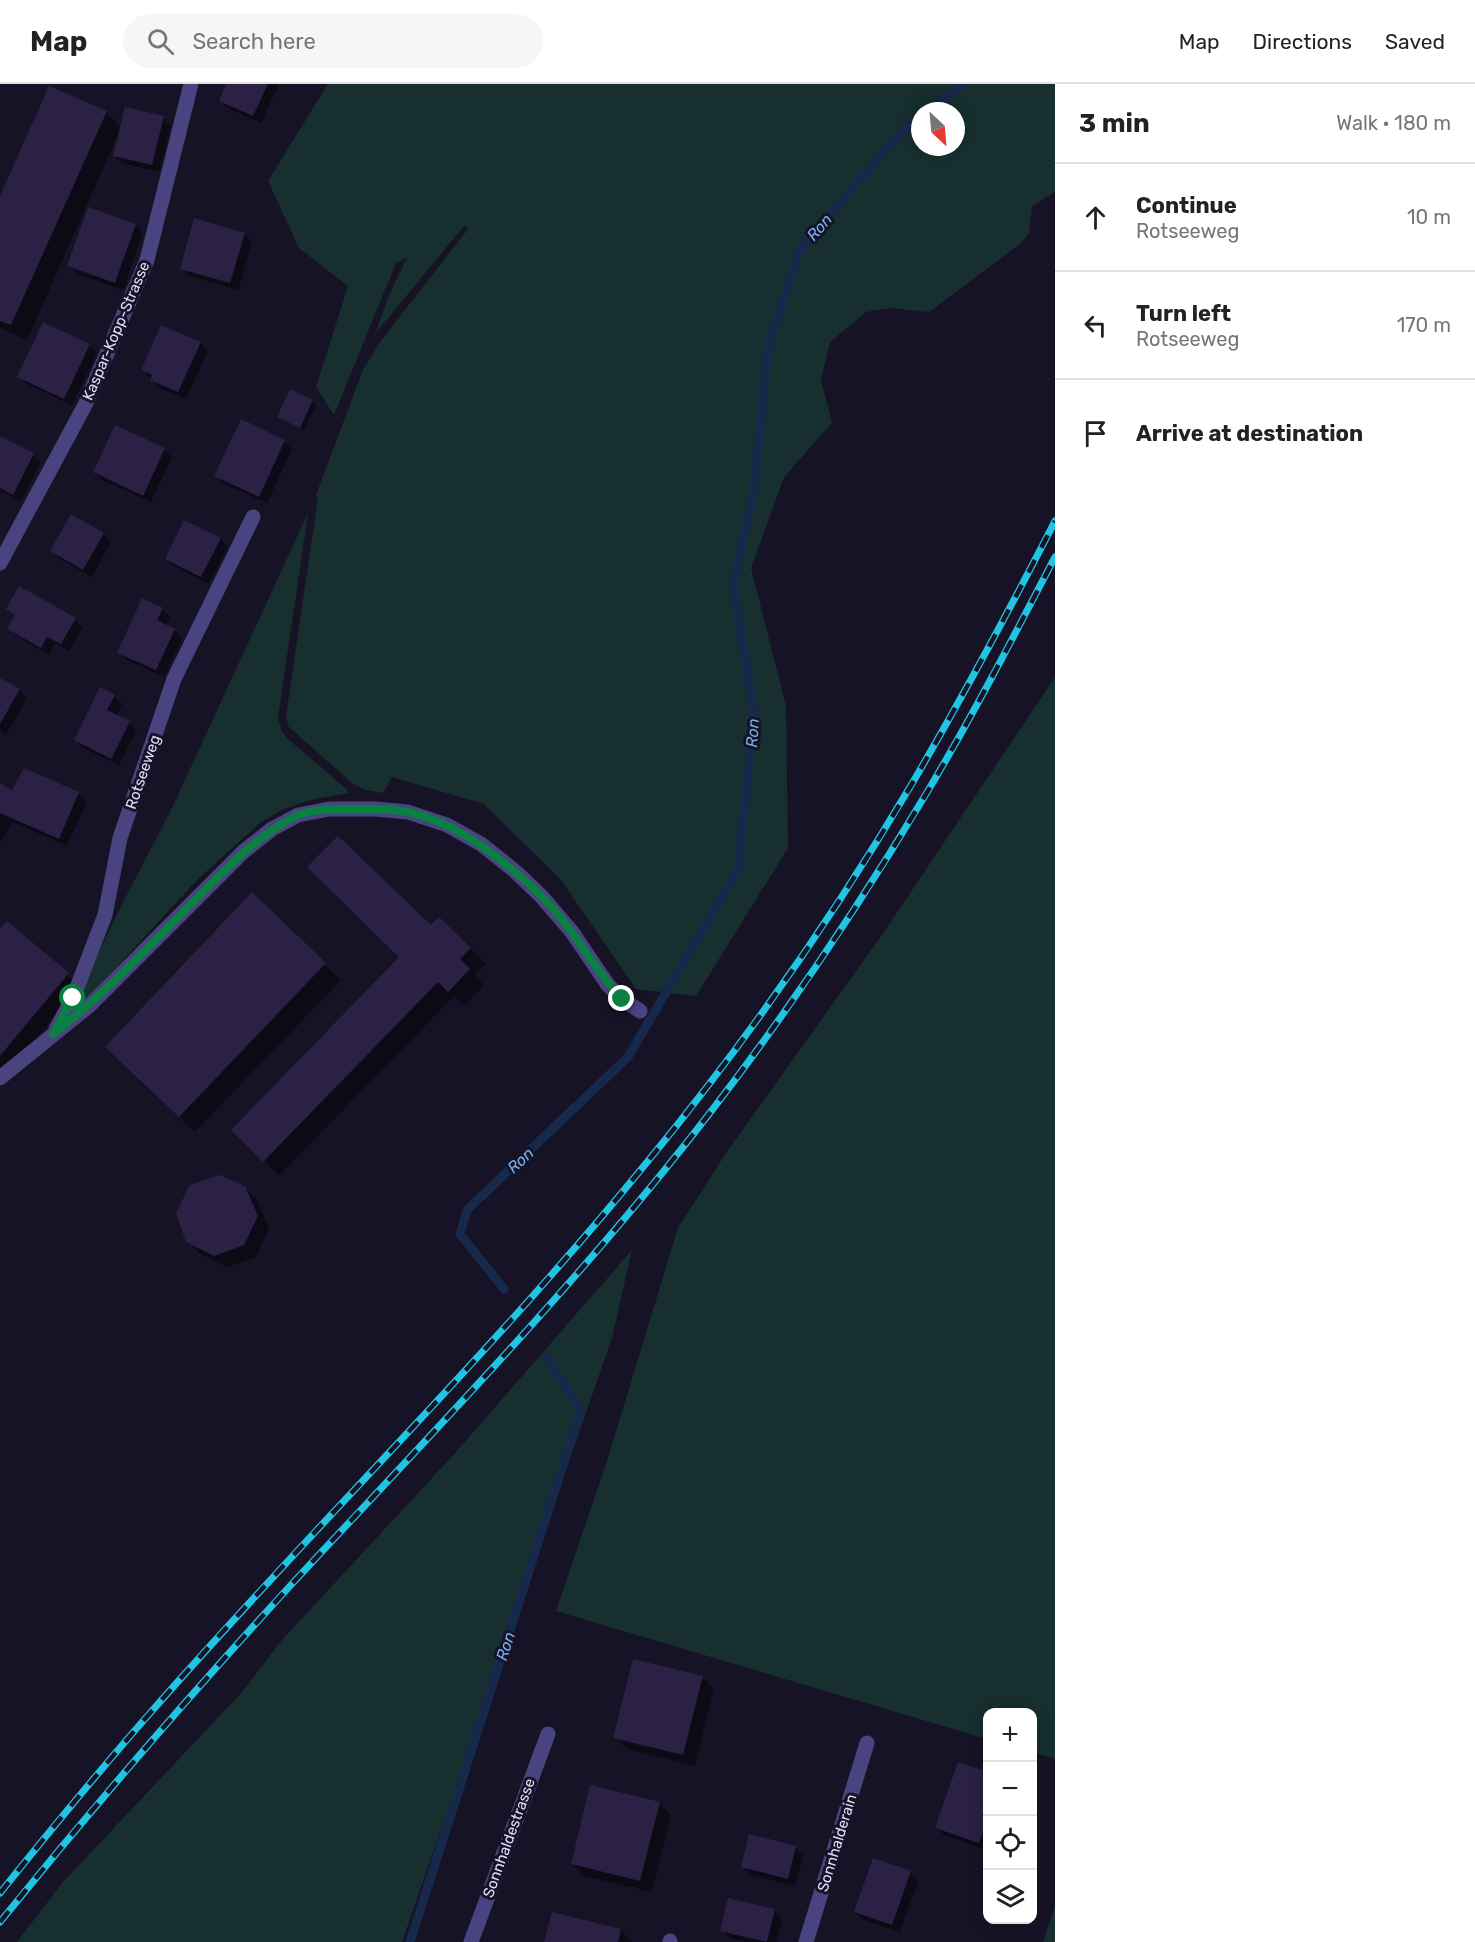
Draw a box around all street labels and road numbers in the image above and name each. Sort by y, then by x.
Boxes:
street label: Kaspar-Kopp-Strasse [79,259,153,403]
street label: Rotseeweg [122,732,164,812]
street label: Sonnhaldestrasse [479,1776,539,1900]
street label: Sonnhalderain [814,1792,860,1894]

